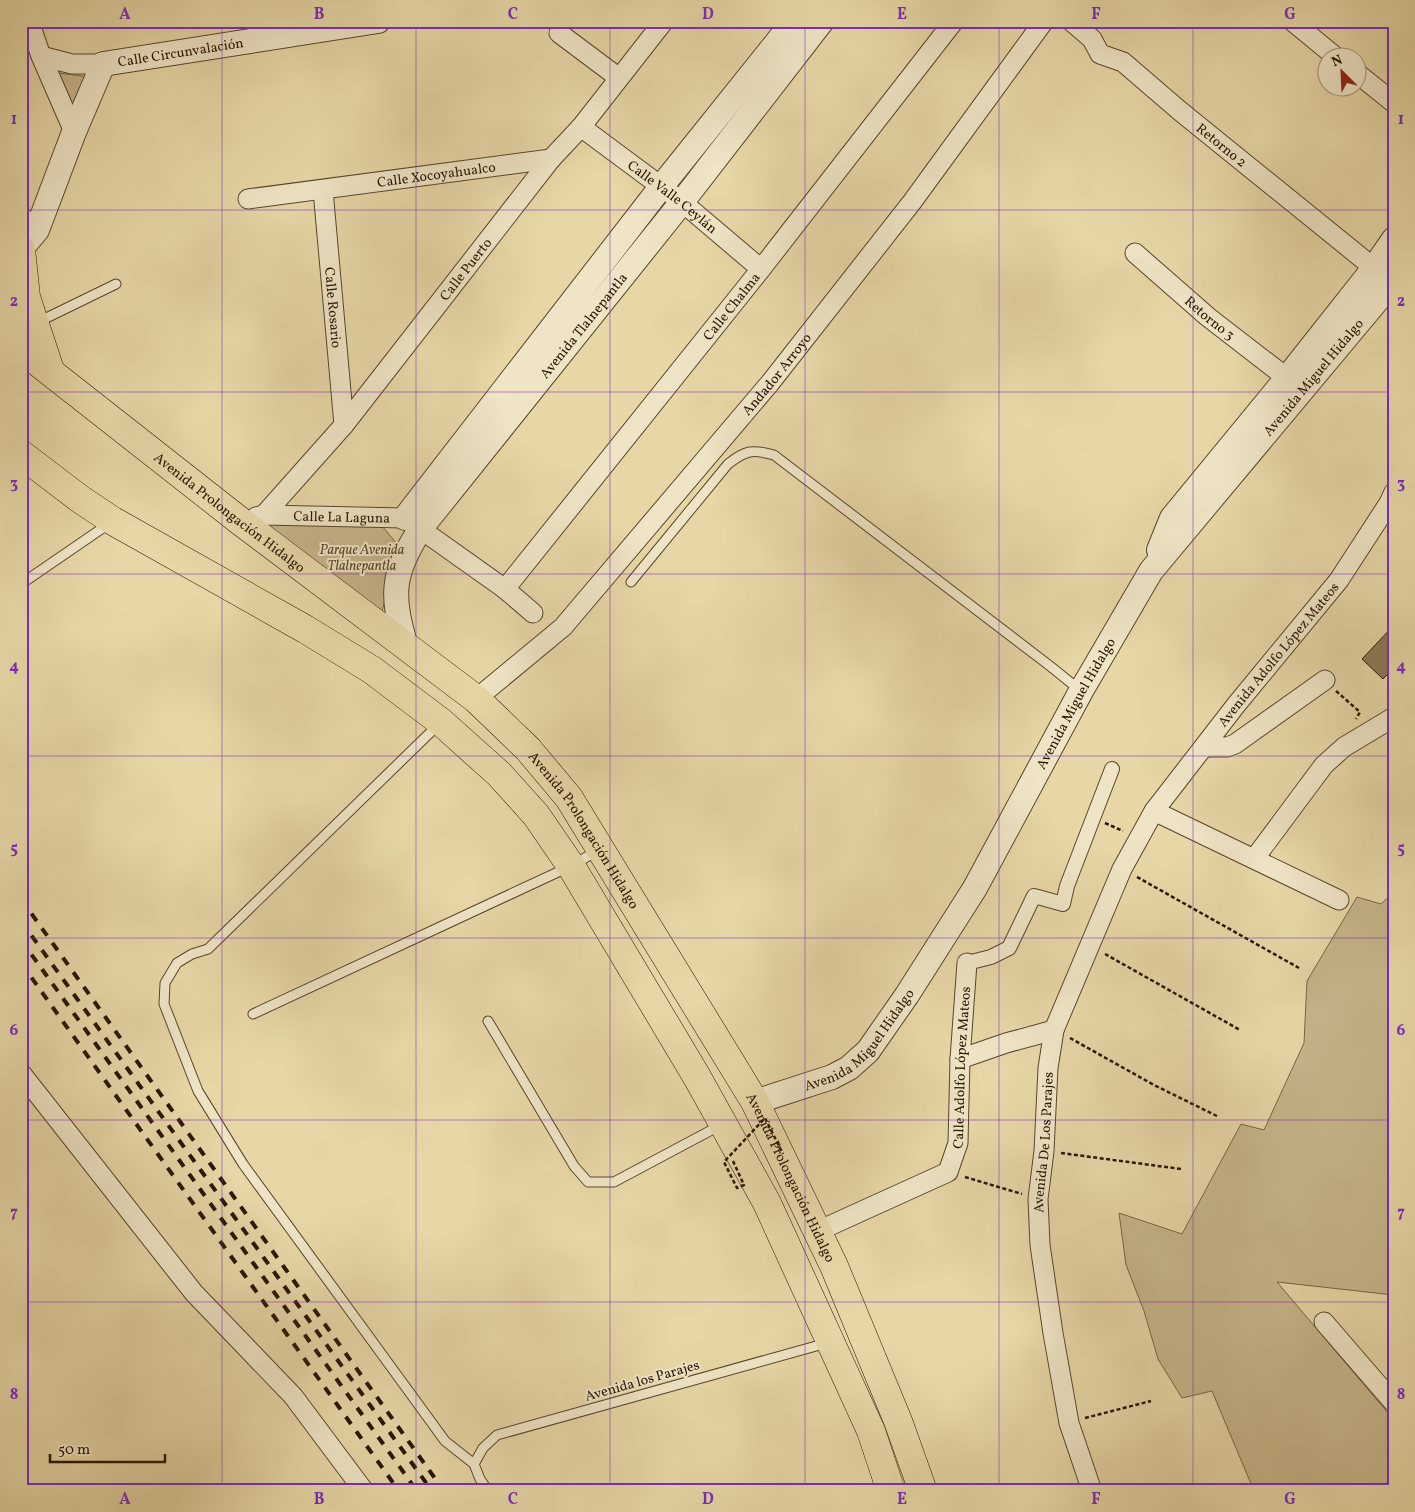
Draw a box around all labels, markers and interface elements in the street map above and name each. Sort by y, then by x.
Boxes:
text: A [119,4,131,26]
text: B [314,4,325,26]
text: C [508,4,518,26]
text: D [702,4,714,26]
text: E [897,4,907,26]
text: F [1091,4,1101,26]
text: G [1284,4,1296,26]
street label: Calle Circunvalación [117,34,245,73]
north arrow [1318,48,1368,98]
text: N [1329,51,1346,72]
text: 1 [11,109,17,131]
text: 1 [1398,109,1404,131]
street label: Retorno 2 [1192,120,1250,172]
street label: Calle Valle Ceylán [623,157,721,239]
street label: Calle Xocoyahualco [376,158,497,193]
street label: Calle Puerto [436,235,497,305]
street label: Calle Rosario [319,266,345,349]
street label: Calle Chalma [699,269,765,345]
street label: Avenida Tlalnepantla [536,270,633,383]
text: 2 [10,291,18,313]
text: 2 [1397,291,1405,313]
street label: Retorno 3 [1180,293,1238,345]
street label: Avenida Miguel Hidalgo [1259,315,1369,441]
street label: Andador Arroyo [738,330,817,420]
street label: Avenida Prolongación Hidalgo [149,449,308,578]
text: 3 [10,473,18,495]
text: 3 [1397,473,1405,495]
street label: Calle La Laguna [293,508,390,529]
park label: Parque Avenida Tlalnepantla [320,541,405,576]
street label: Avenida Adolfo López Mateos [1214,579,1344,732]
street label: Avenida Miguel Hidalgo [1033,635,1121,773]
text: 4 [9,656,19,678]
text: 4 [1396,656,1406,678]
street label: Avenida Prolongación Hidalgo [523,748,643,913]
text: 5 [10,838,18,860]
text: 5 [1397,838,1405,860]
street label: Avenida Miguel Hidalgo [802,986,919,1096]
street label: Calle Adolfo López Mateos [949,986,976,1152]
text: 6 [10,1020,19,1042]
text: 6 [1397,1020,1406,1042]
street label: Avenida De Los Parajes [1030,1071,1059,1213]
street label: Avenida Prolongación Hidalgo [741,1090,839,1266]
text: 7 [10,1202,18,1224]
text: 7 [1397,1202,1405,1224]
street label: Avenida los Parajes [583,1356,702,1407]
text: 8 [10,1384,18,1406]
text: 8 [1397,1384,1405,1406]
scale bar [50,1432,165,1464]
text: 50 m [58,1440,90,1461]
text: A [119,1489,131,1511]
text: B [314,1489,325,1511]
text: C [508,1489,518,1511]
text: D [702,1489,714,1511]
text: E [897,1489,907,1511]
text: F [1091,1489,1101,1511]
text: G [1284,1489,1296,1511]

